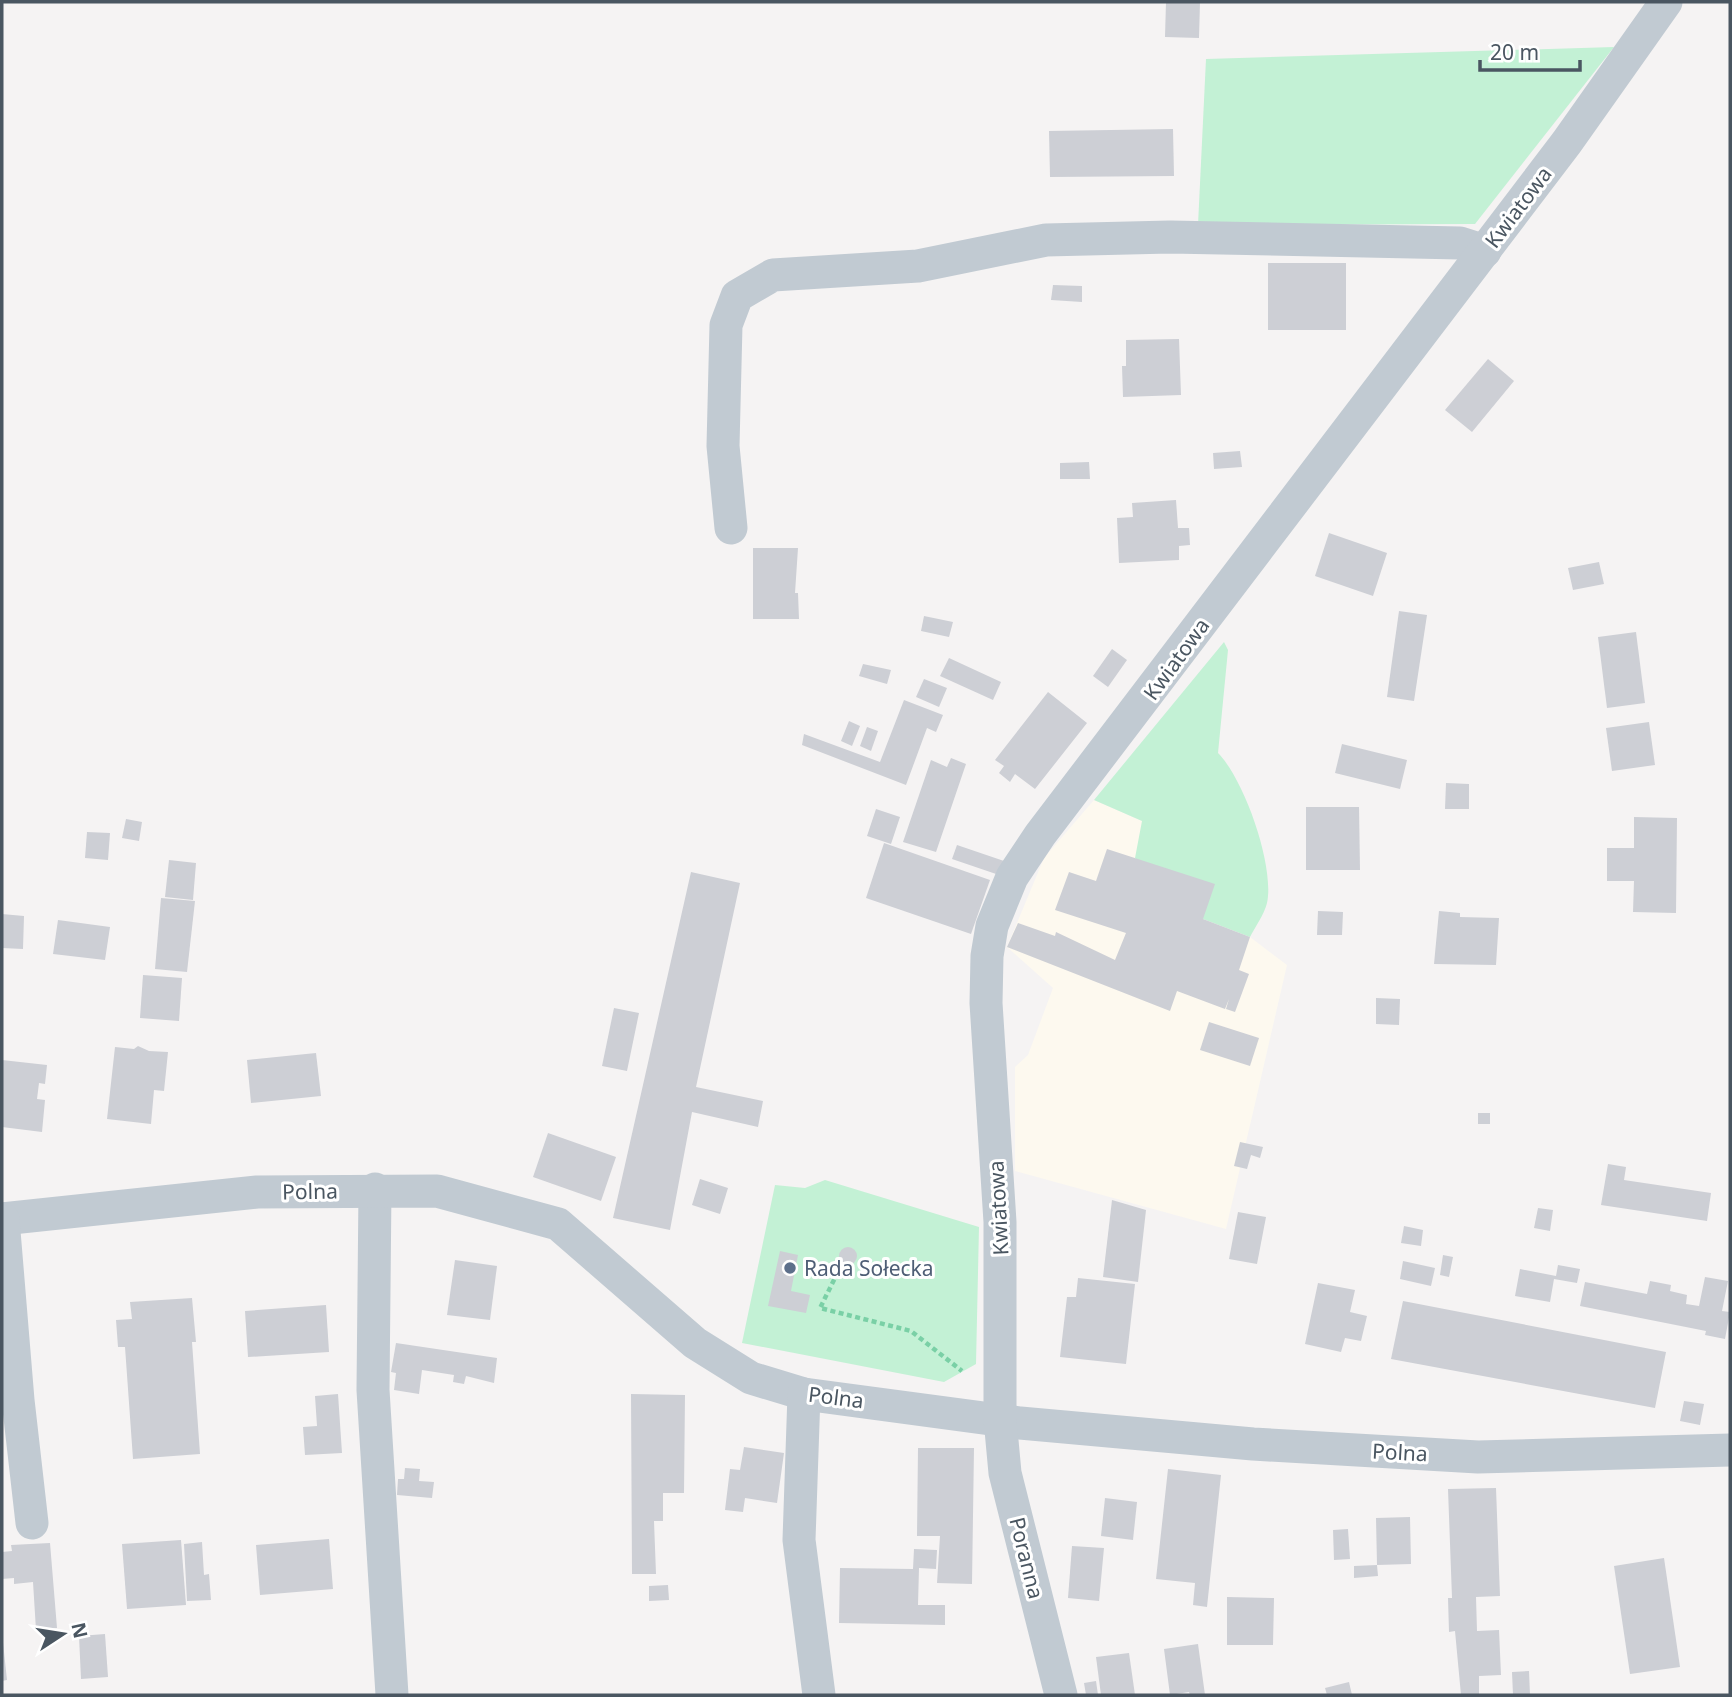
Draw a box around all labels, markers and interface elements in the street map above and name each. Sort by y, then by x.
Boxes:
scale bar [1480,28,1580,72]
text: 20 m [1490,38,1539,66]
street label: Kwiatowa [1478,161,1558,253]
street label: Kwiatowa [1137,612,1215,706]
street label: Kwiatowa [982,1160,1014,1256]
street label: Polna [282,1177,338,1205]
place label: Rada Sołecka [804,1254,934,1282]
marker: Rada Sołecka [782,1260,798,1276]
street label: Polna [807,1380,865,1414]
street label: Polna [1372,1437,1428,1467]
street label: Poranna [1003,1514,1051,1602]
north arrow [28,1599,98,1669]
text: N [65,1620,94,1641]

